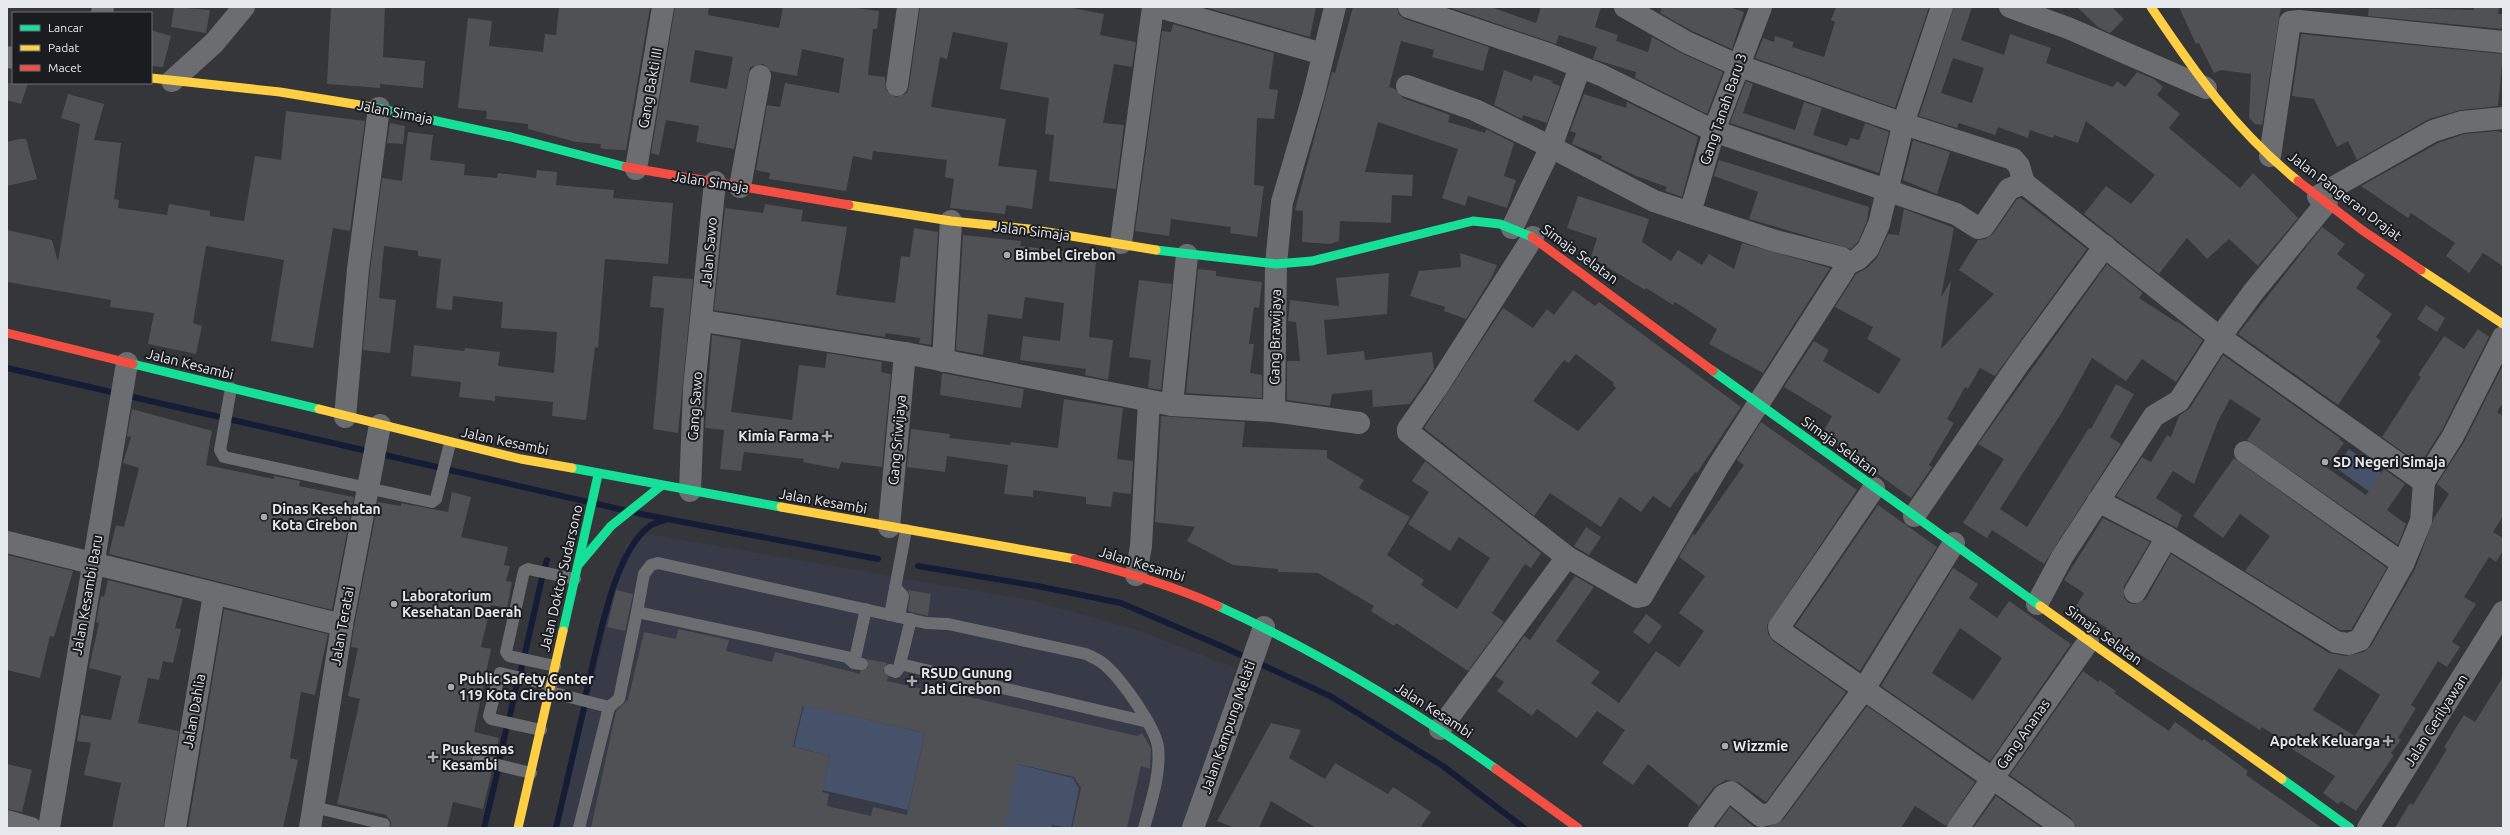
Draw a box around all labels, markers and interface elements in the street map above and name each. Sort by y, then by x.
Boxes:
legend [12,12,152,84]
text: Lancar [48,21,84,34]
text: Padat [48,41,79,54]
street label: Gang Bakti III [635,46,665,130]
street label: Gang Tanah Baru 3 [1696,51,1750,167]
text: Macet [48,61,82,74]
street label: Jalan Simaja [356,97,434,127]
street label: Jalan Pangeran Drajat [2285,148,2405,244]
street label: Jalan Simaja [672,168,750,196]
street label: Jalan Sawo [698,217,720,287]
street label: Jalan Simaja [993,218,1071,244]
street label: Simaja Selatan [1539,221,1621,287]
place label: Bimbel Cirebon [1015,247,1116,263]
marker: Bimbel Cirebon [1002,250,1012,260]
street label: Gang Brawijaya [1266,289,1284,385]
street label: Jalan Kesambi [145,345,235,383]
street label: Gang Sawo [685,371,705,441]
street label: Gang Sriwijaya [885,394,909,486]
street label: Simaja Selatan [1799,413,1881,479]
street label: Jalan Kesambi [460,424,550,458]
place label: Kimia Farma [738,428,819,444]
marker: Kimia Farma [822,431,832,441]
place label: SD Negeri Simaja [2333,454,2446,470]
marker: SD Negeri Simaja [2320,457,2330,467]
street label: Jalan Kesambi [778,485,868,517]
place label: Dinas Kesehatan Kota Cirebon [272,501,381,533]
street label: Jalan Doktor Sudarsono [536,503,586,653]
marker: Dinas Kesehatan Kota Cirebon [259,512,269,522]
street label: Jalan Kesambi Baru [69,534,105,656]
street label: Jalan Kesambi [1097,543,1187,585]
street label: Jalan Teratai [327,585,357,667]
place label: Laboratorium Kesehatan Daerah [402,588,522,620]
marker: Laboratorium Kesehatan Daerah [389,599,399,609]
street label: Simaja Selatan [2063,602,2145,668]
street label: Jalan Kampung Melati [1198,659,1258,795]
place label: RSUD Gunung Jati Cirebon [921,665,1012,697]
place label: Public Safety Center 119 Kota Cirebon [459,671,594,703]
street label: Jalan Gerilyawan [2401,671,2471,769]
street label: Jalan Dahlia [180,672,208,750]
marker: RSUD Gunung Jati Cirebon [906,675,918,687]
street label: Jalan Kesambi [1392,679,1476,741]
marker: Public Safety Center 119 Kota Cirebon [446,682,456,692]
street label: Gang Ananas [1993,696,2053,772]
place label: Apotek Keluarga [2270,733,2380,749]
marker: Apotek Keluarga [2383,736,2393,746]
place label: Wizzmie [1733,738,1788,754]
place label: Puskesmas Kesambi [442,741,514,773]
marker: Wizzmie [1720,741,1730,751]
marker: Puskesmas Kesambi [427,751,439,763]

